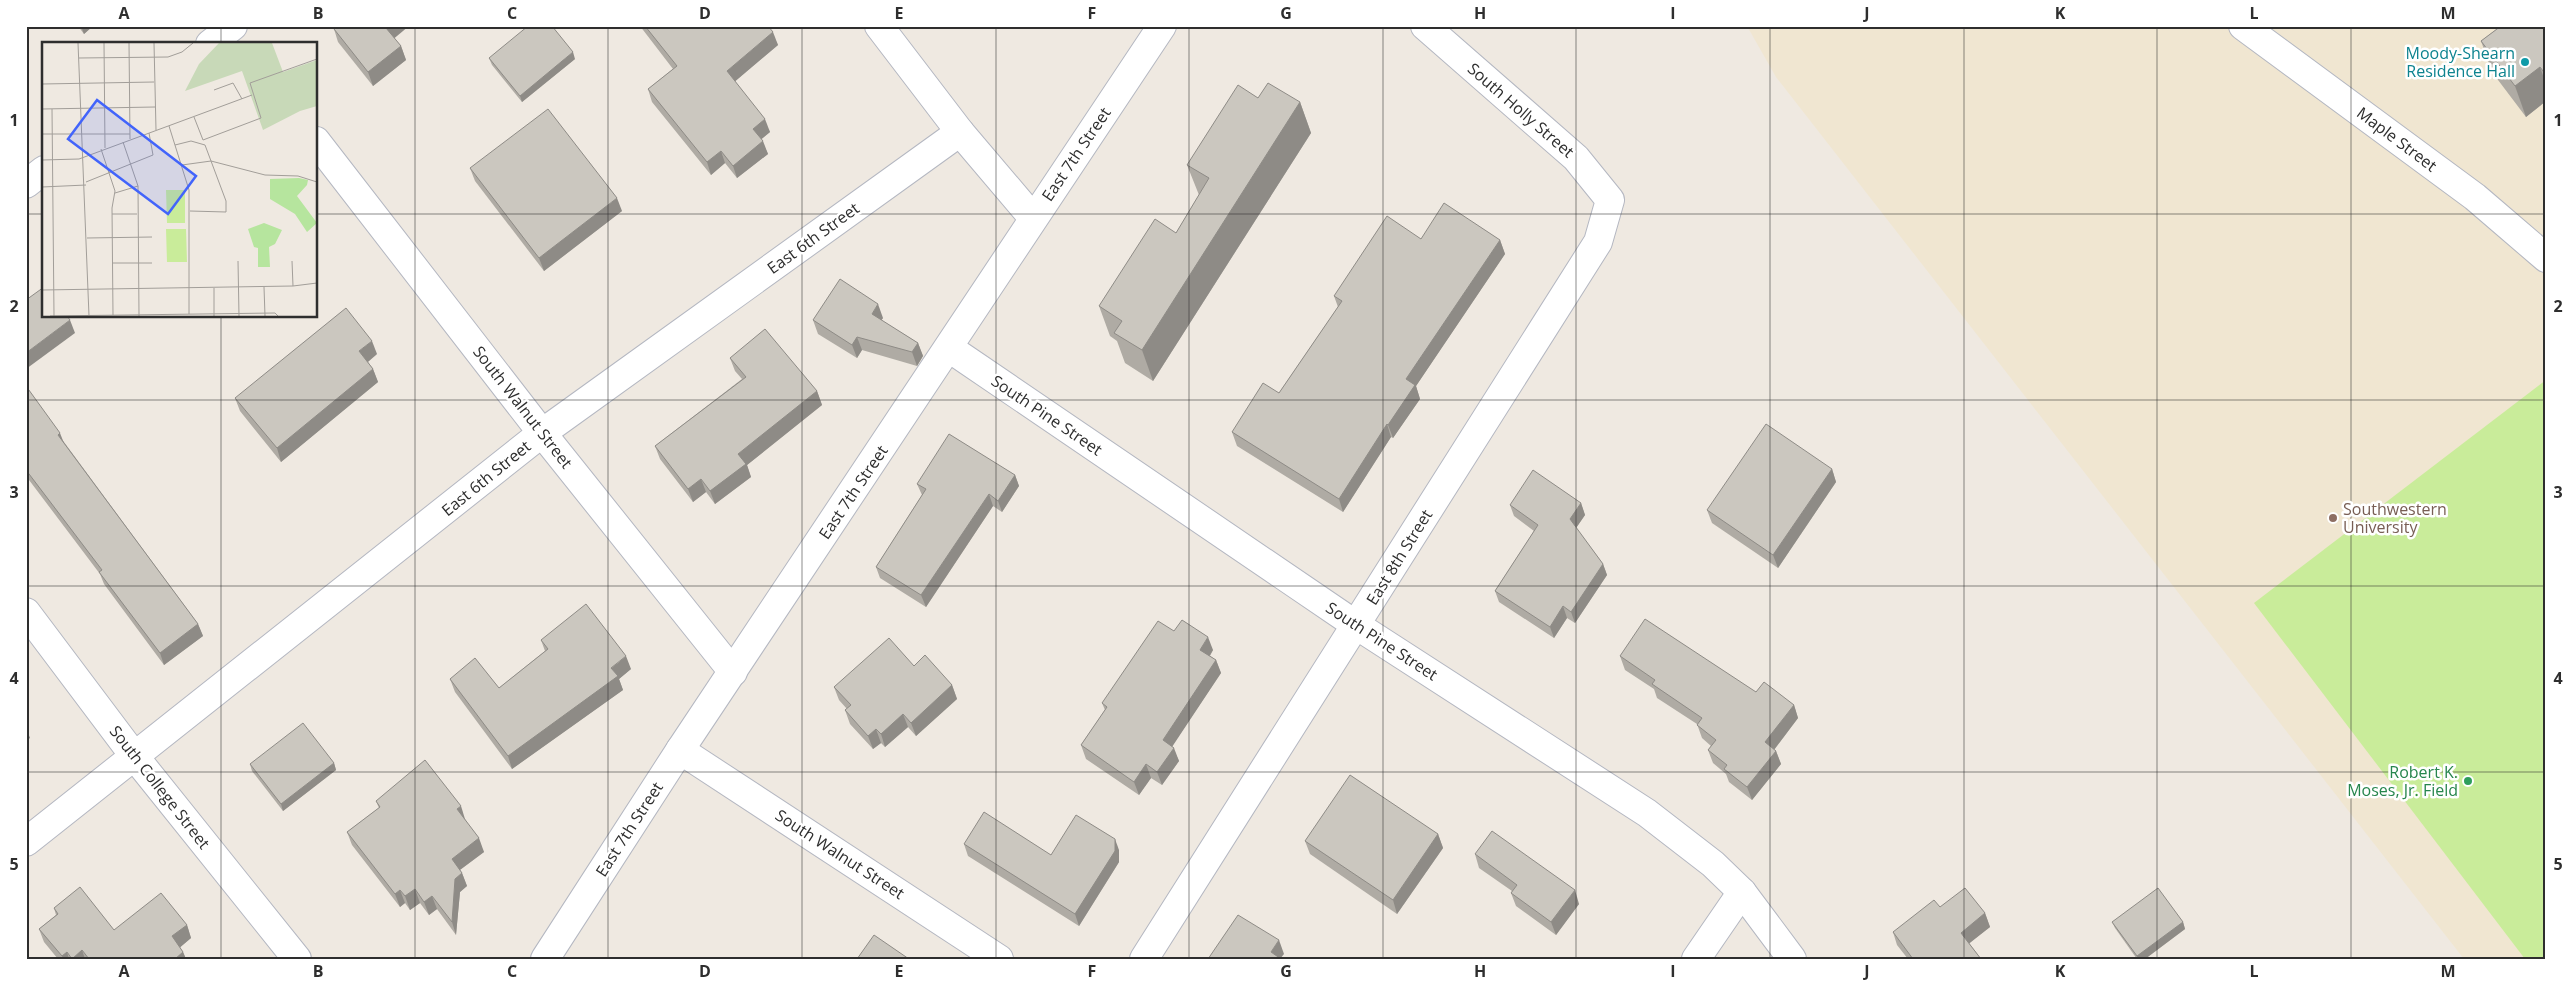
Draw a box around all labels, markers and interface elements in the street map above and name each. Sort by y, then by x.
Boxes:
text: A [118,2,130,24]
text: B [313,2,323,24]
text: C [507,2,517,24]
text: D [699,2,711,24]
text: E [895,2,904,24]
text: F [1088,2,1096,24]
text: G [1280,2,1292,24]
text: H [1474,2,1486,24]
text: I [1670,2,1676,24]
text: J [1862,2,1870,24]
text: K [2055,2,2066,24]
text: L [2249,2,2259,24]
text: M [2440,2,2456,24]
inset map [42,42,318,318]
place label: Moody-Shearn Residence Hall [2406,42,2515,82]
marker: Moody-Shearn Residence Hall [2519,56,2531,68]
street label: South Holly Street [1463,58,1579,163]
street label: Maple Street [2352,102,2442,177]
street label: East 7th Street [1036,103,1116,205]
text: 1 [9,109,19,131]
text: 1 [2553,109,2563,131]
street label: East 6th Street [763,197,864,279]
text: 2 [9,295,19,317]
text: 2 [2553,295,2563,317]
street label: South Walnut Street [468,341,578,473]
street label: South Pine Street [987,370,1107,460]
street label: East 6th Street [437,435,535,521]
street label: East 7th Street [813,441,893,543]
text: 3 [9,481,19,503]
text: 3 [2553,481,2563,503]
place label: Southwestern University [2343,498,2447,538]
street label: East 8th Street [1361,505,1437,609]
marker: Southwestern University [2327,512,2339,524]
street label: South Pine Street [1322,597,1442,686]
text: 4 [9,667,19,689]
text: 4 [2553,667,2563,689]
street label: South College Street [105,721,215,854]
place label: Robert K. Moses, Jr. Field [2347,761,2458,801]
marker: Robert K. Moses, Jr. Field [2462,775,2474,787]
street label: East 7th Street [590,777,668,881]
street label: South Walnut Street [771,804,909,904]
text: 5 [9,853,19,875]
text: 5 [2553,853,2563,875]
text: A [118,960,130,982]
text: B [313,960,323,982]
text: C [507,960,517,982]
text: D [699,960,711,982]
text: E [895,960,904,982]
text: F [1088,960,1096,982]
text: G [1280,960,1292,982]
text: H [1474,960,1486,982]
text: I [1670,960,1676,982]
text: J [1862,960,1870,982]
text: K [2055,960,2066,982]
text: L [2249,960,2259,982]
text: M [2440,960,2456,982]

